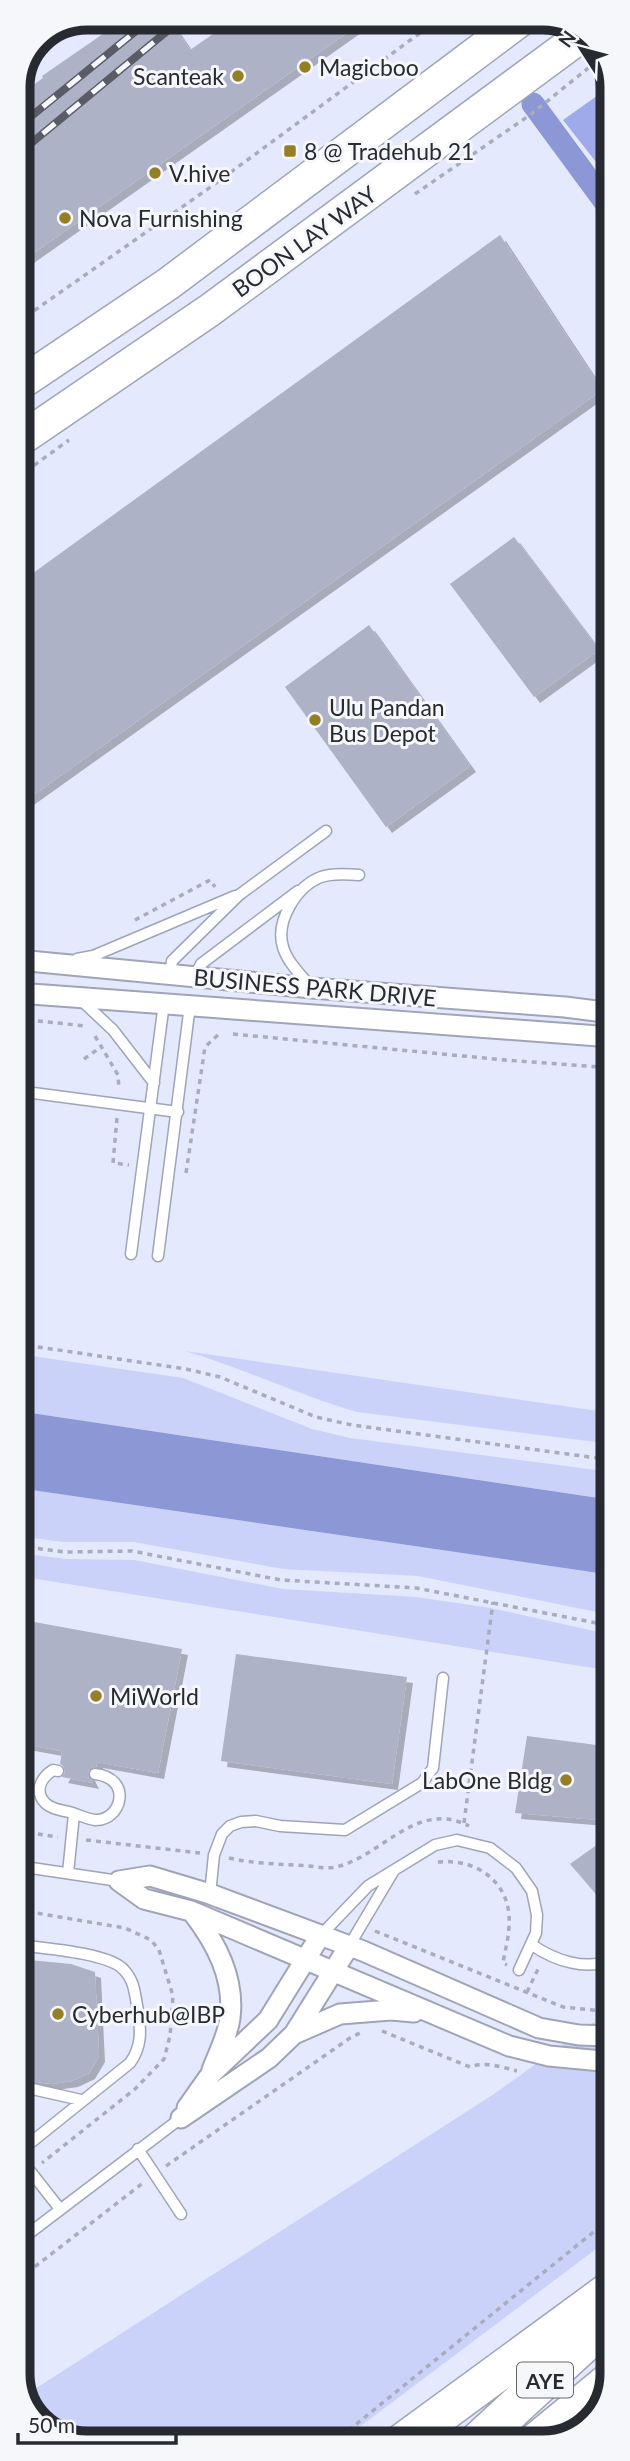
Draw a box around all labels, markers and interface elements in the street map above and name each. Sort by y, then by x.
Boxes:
north arrow [546,14,616,84]
text: N [553,26,580,51]
place label: Magicboo [319,53,419,81]
marker: Magicboo [297,59,313,75]
place label: Scanteak [133,62,224,90]
marker: Scanteak [230,68,246,84]
place label: 8 @ Tradehub 21 [304,137,474,165]
marker: 8 @ Tradehub 21 [282,143,298,159]
place label: V.hive [169,159,230,187]
marker: V.hive [147,165,163,181]
street label: BOON LAY WAY [227,179,382,303]
place label: Nova Furnishing [79,204,243,232]
marker: Nova Furnishing [57,210,73,226]
place label: Ulu Pandan Bus Depot [329,693,445,747]
marker: Ulu Pandan Bus Depot [307,712,323,728]
street label: BUSINESS PARK DRIVE [193,962,437,1012]
place label: MiWorld [110,1682,199,1710]
marker: MiWorld [88,1688,104,1704]
place label: LabOne Bldg [422,1766,552,1794]
marker: LabOne Bldg [558,1772,574,1788]
place label: Cyberhub@IBP [72,2000,225,2028]
marker: Cyberhub@IBP [50,2006,66,2022]
road number: AYE [517,2362,573,2398]
scale bar [18,2402,175,2446]
text: 50 m [28,2412,75,2437]

